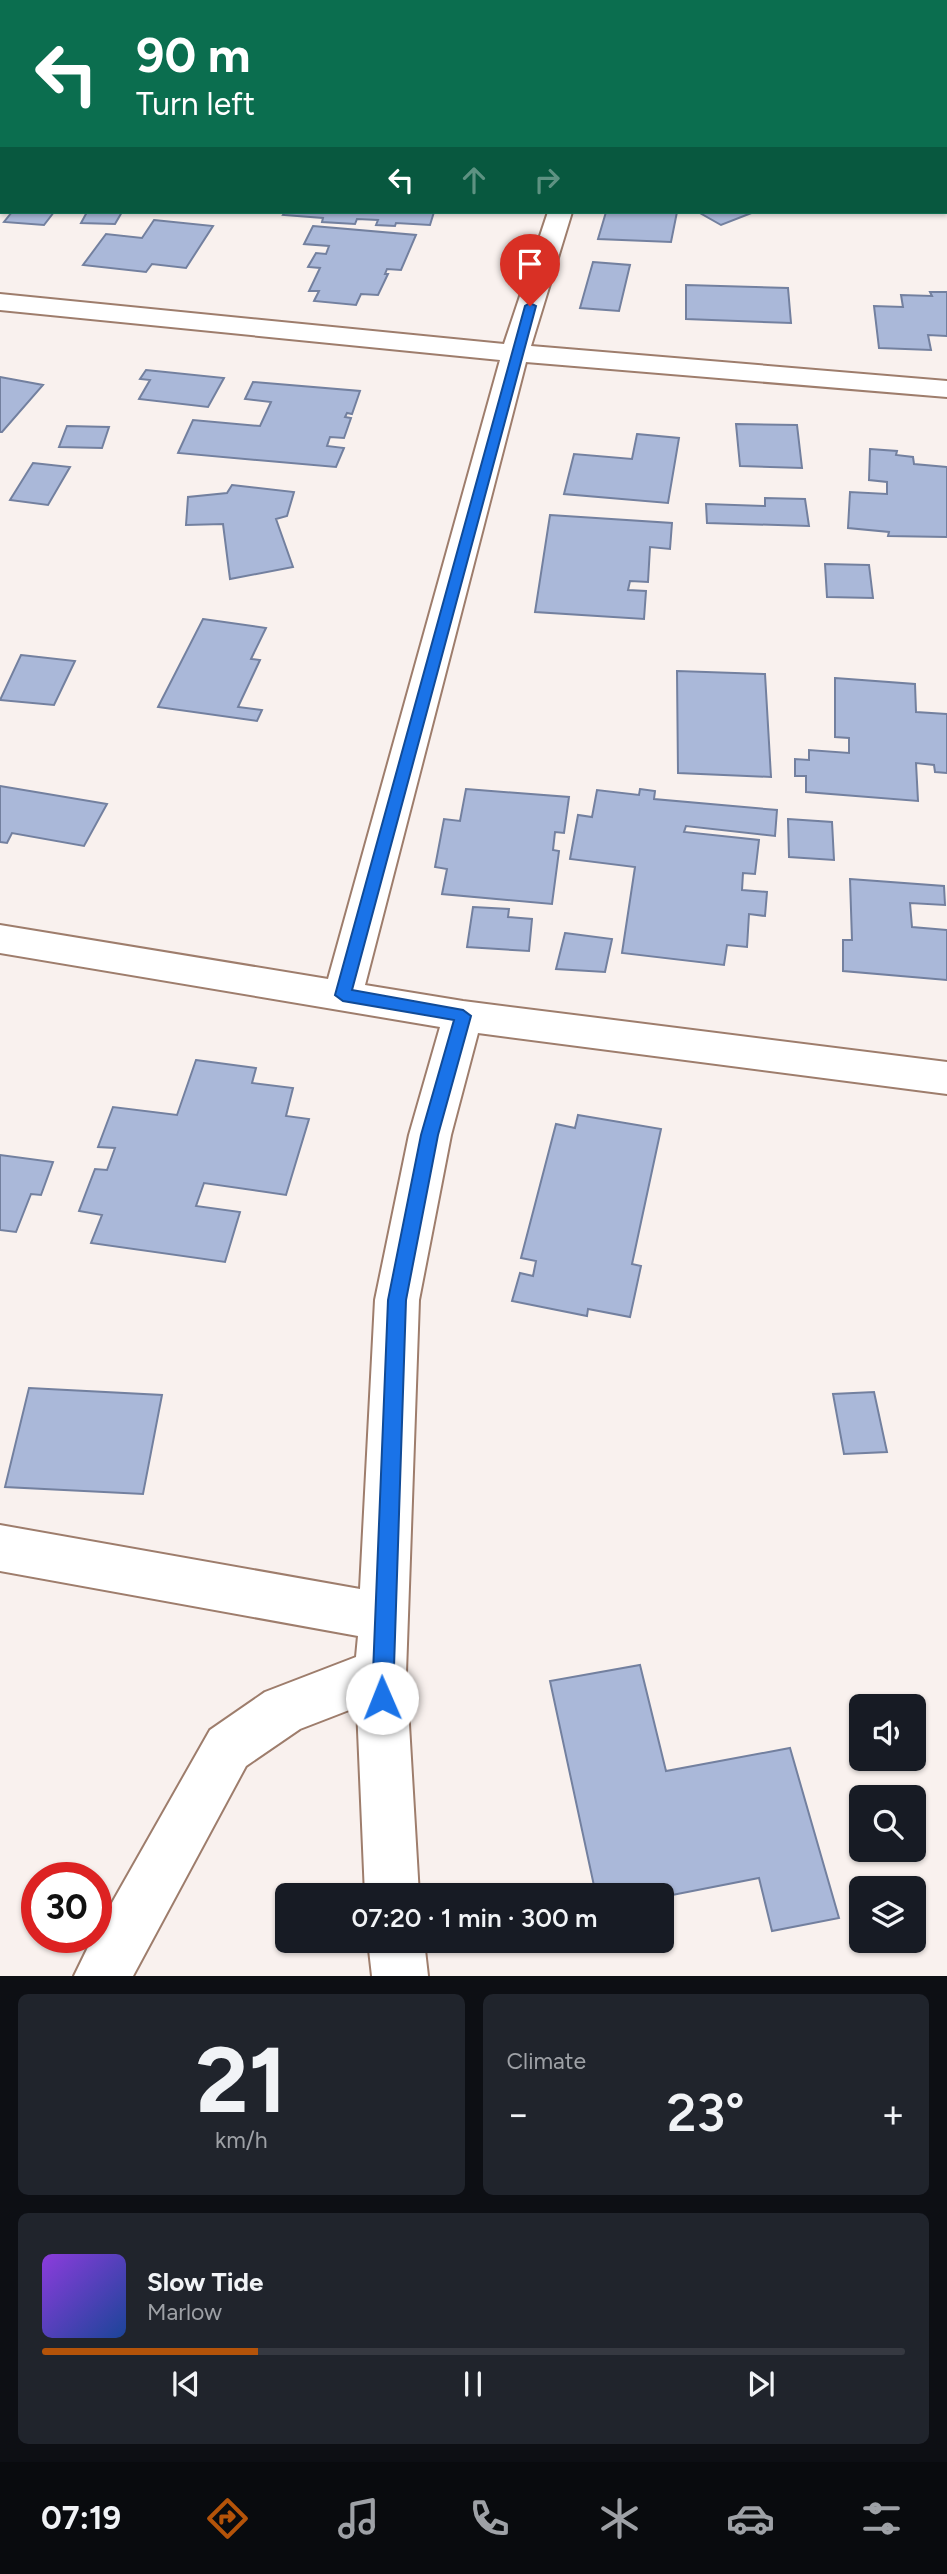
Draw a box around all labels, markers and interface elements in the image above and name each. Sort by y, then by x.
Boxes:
text: 90 m [136,25,251,84]
icon: left [21,28,112,119]
text: Turn left [136,85,255,123]
icon: left [382,161,420,199]
icon: ahead [455,161,493,199]
icon: right [528,161,566,199]
pin [500,234,560,306]
icon: arrive [511,245,549,283]
position arrow [345,1661,419,1735]
map controls [849,1694,926,1953]
button: sound [849,1694,926,1771]
button: search [849,1785,926,1862]
speed limit sign: 30 [21,1862,112,1953]
button: layers [849,1876,926,1953]
text: 07:20 · 1 min · 300 m [352,1902,597,1934]
text: 21 [196,2026,287,2135]
text: Climate [507,2047,586,2075]
text: 23° [667,2082,745,2144]
text: − [507,2091,530,2137]
text: + [881,2091,905,2137]
text: km/h [215,2126,268,2154]
text: Slow Tide [147,2266,263,2298]
text: Marlow [147,2298,222,2326]
icon: previous [167,2365,205,2403]
icon: pause [454,2365,492,2403]
icon: next [742,2365,780,2403]
icon: directions [203,2494,252,2543]
icon: music [334,2494,383,2543]
icon: phone [465,2494,514,2543]
icon: climate [595,2494,644,2543]
icon: car [726,2494,775,2543]
icon: filters [857,2494,906,2543]
text: 07:19 [41,2499,121,2537]

